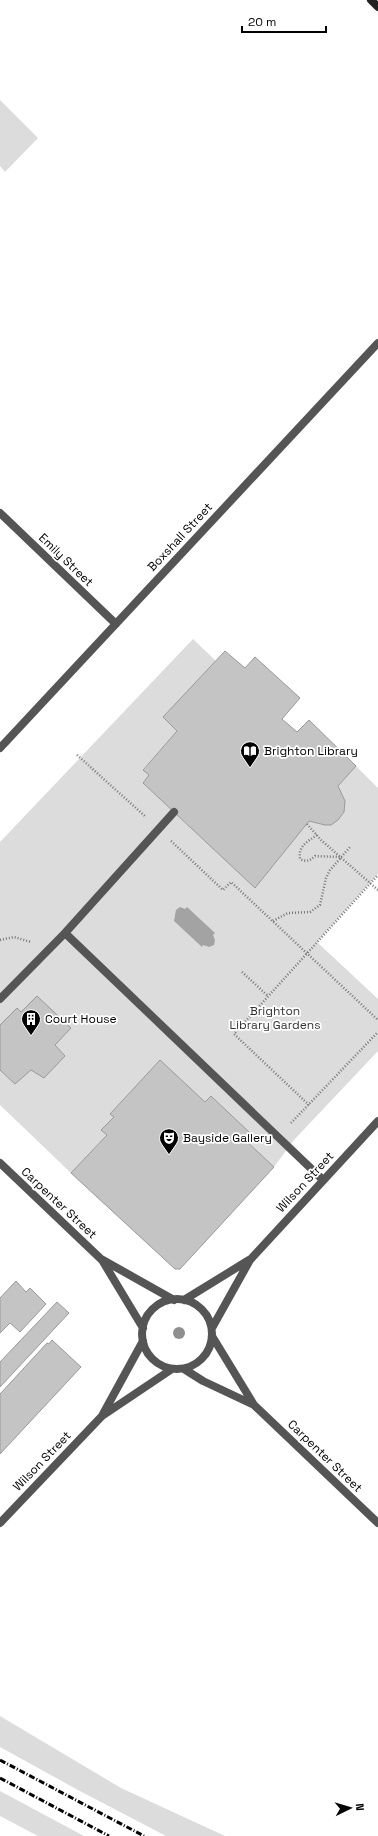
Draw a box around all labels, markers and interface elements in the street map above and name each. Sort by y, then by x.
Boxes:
scale bar [242,8,326,34]
text: 20 m [248,14,276,30]
street label: Boxshall Street [144,499,216,575]
street label: Emily Street [35,530,97,590]
library icon: Brighton Library [239,740,261,768]
place label: Brighton Library [264,743,358,759]
park label: Brighton Library Gardens [229,1003,321,1033]
building icon: Court House [20,1008,42,1036]
place label: Court House [45,1011,117,1027]
theatre icon: Bayside Gallery [158,1127,180,1155]
place label: Bayside Gallery [183,1130,272,1146]
street label: Wilson Street [273,1148,337,1216]
street label: Carpenter Street [18,1164,100,1242]
street label: Carpenter Street [284,1416,366,1496]
street label: Wilson Street [9,1428,75,1494]
north arrow [330,1788,370,1828]
text: N [353,1803,367,1811]

